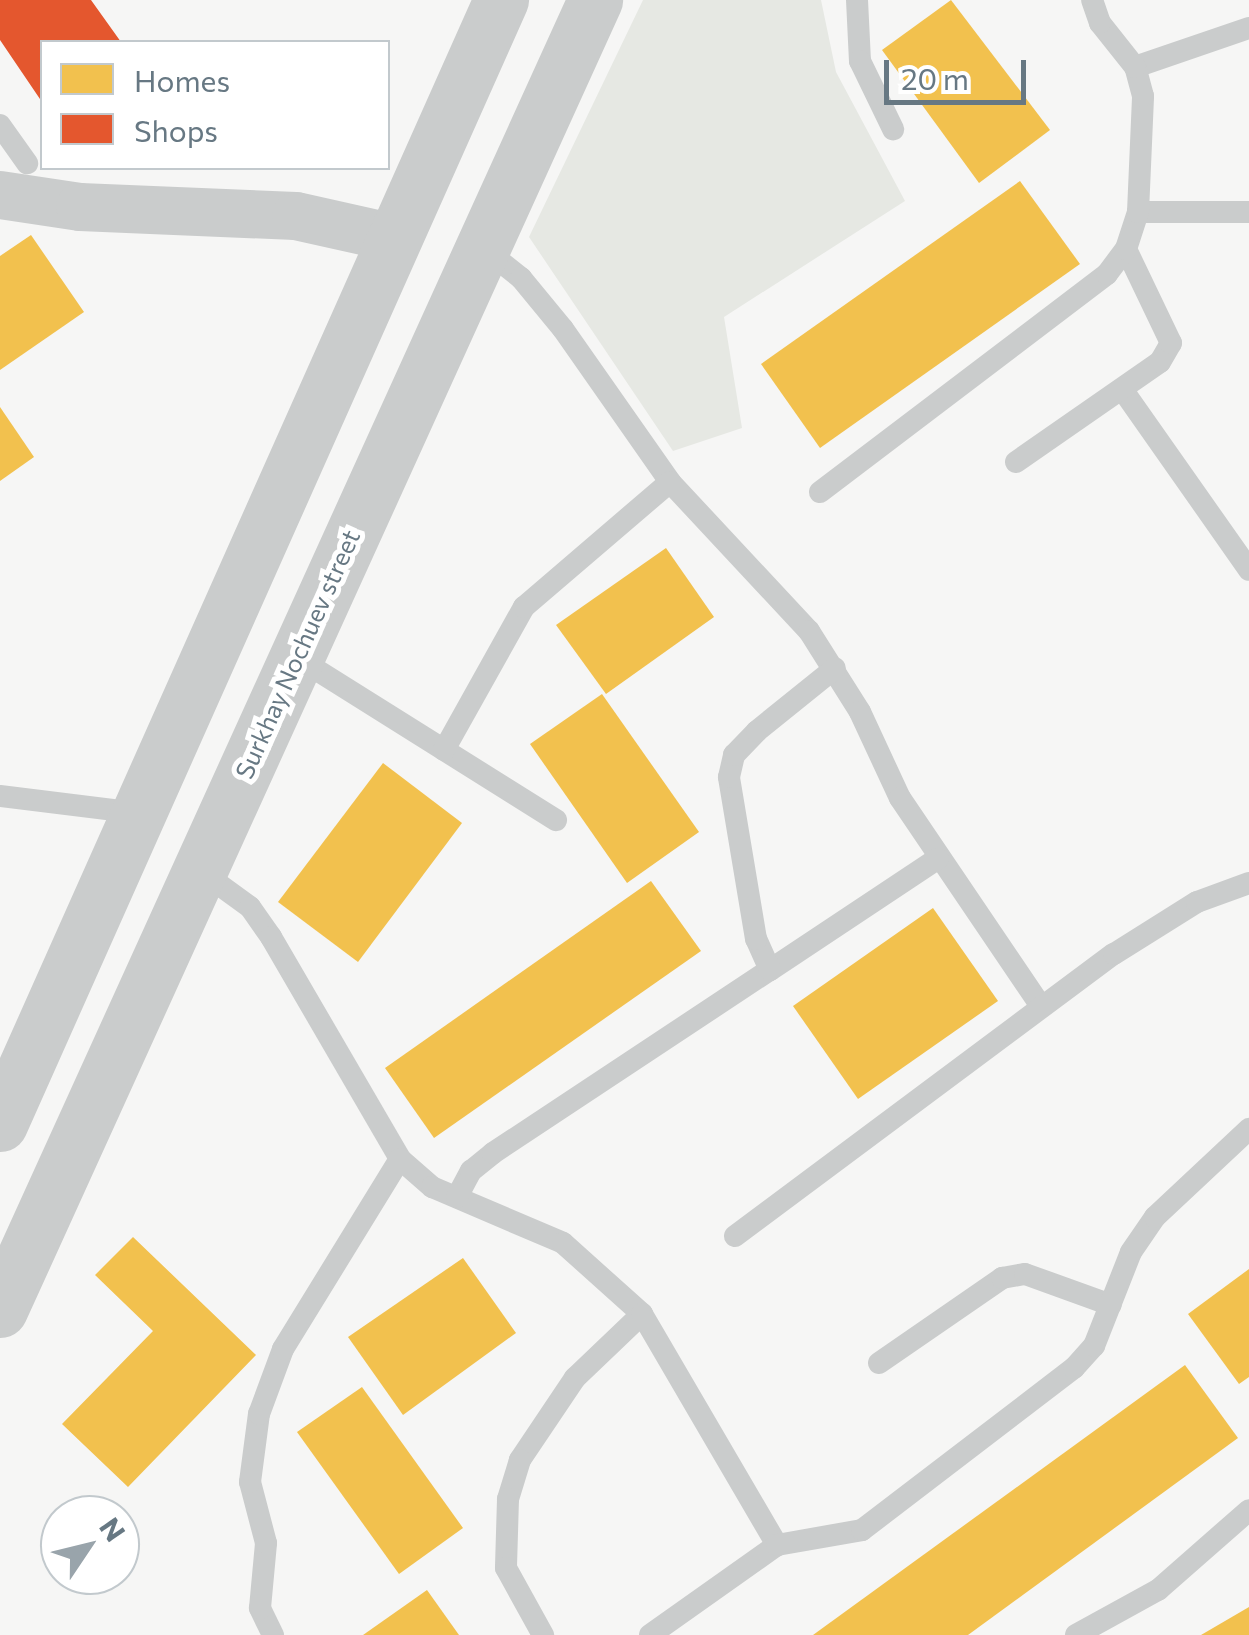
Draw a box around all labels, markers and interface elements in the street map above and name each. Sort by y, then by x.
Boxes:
legend [40,40,390,170]
scale bar [889,40,1032,102]
text: 20 m [901,59,969,96]
text: Homes [134,61,230,98]
text: Shops [134,111,218,148]
street label: Surkhay Nochuev street [228,525,366,783]
north arrow [40,1495,140,1595]
text: N [93,1511,133,1547]

